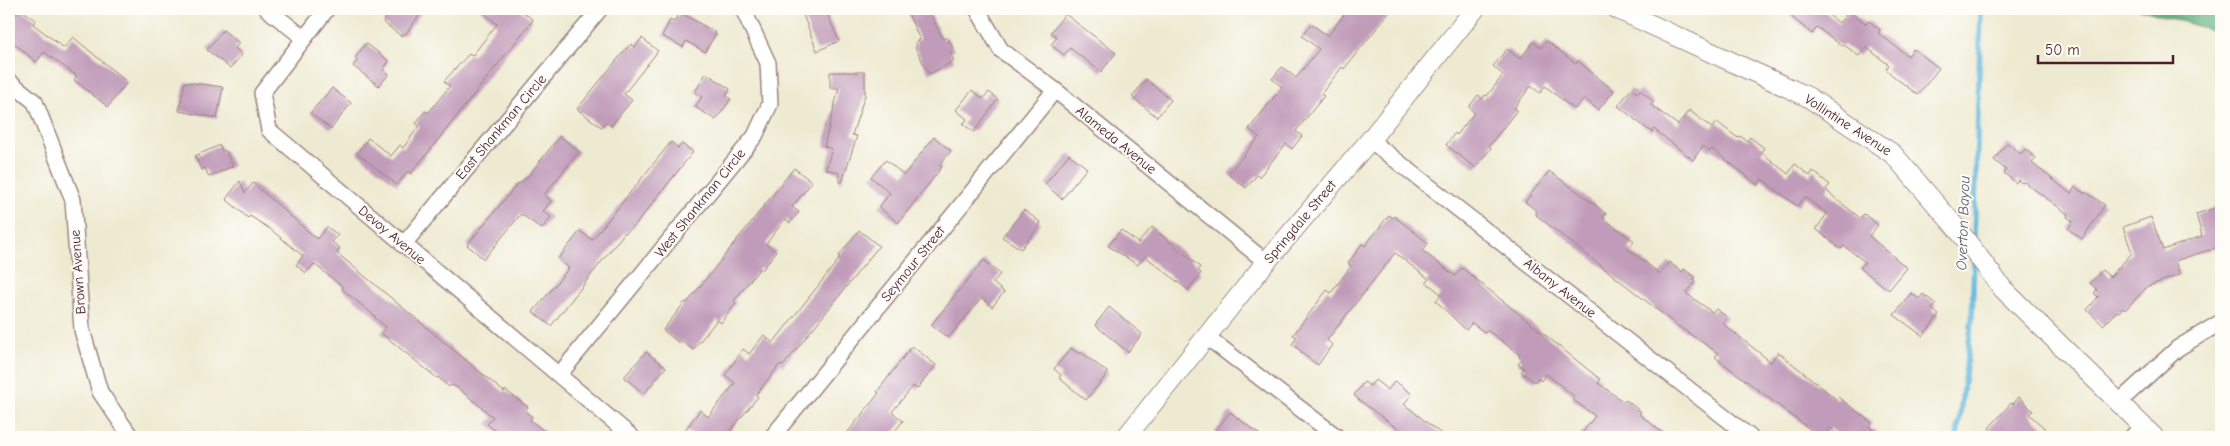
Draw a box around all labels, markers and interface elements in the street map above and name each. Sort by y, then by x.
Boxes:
scale bar [2038,32,2172,64]
text: 50 m [2045,41,2080,59]
street label: East Shankman Circle [452,71,550,183]
street label: Vollintine Avenue [1801,91,1895,159]
street label: Alameda Avenue [1072,102,1160,178]
street label: West Shankman Circle [651,145,749,261]
water label: Overton Bayou [1952,175,1974,271]
street label: Springdale Street [1260,176,1340,267]
street label: Devoy Avenue [355,202,429,268]
street label: Seymour Street [877,222,949,305]
street label: Brown Avenue [67,229,89,315]
street label: Albany Avenue [1520,254,1600,322]

